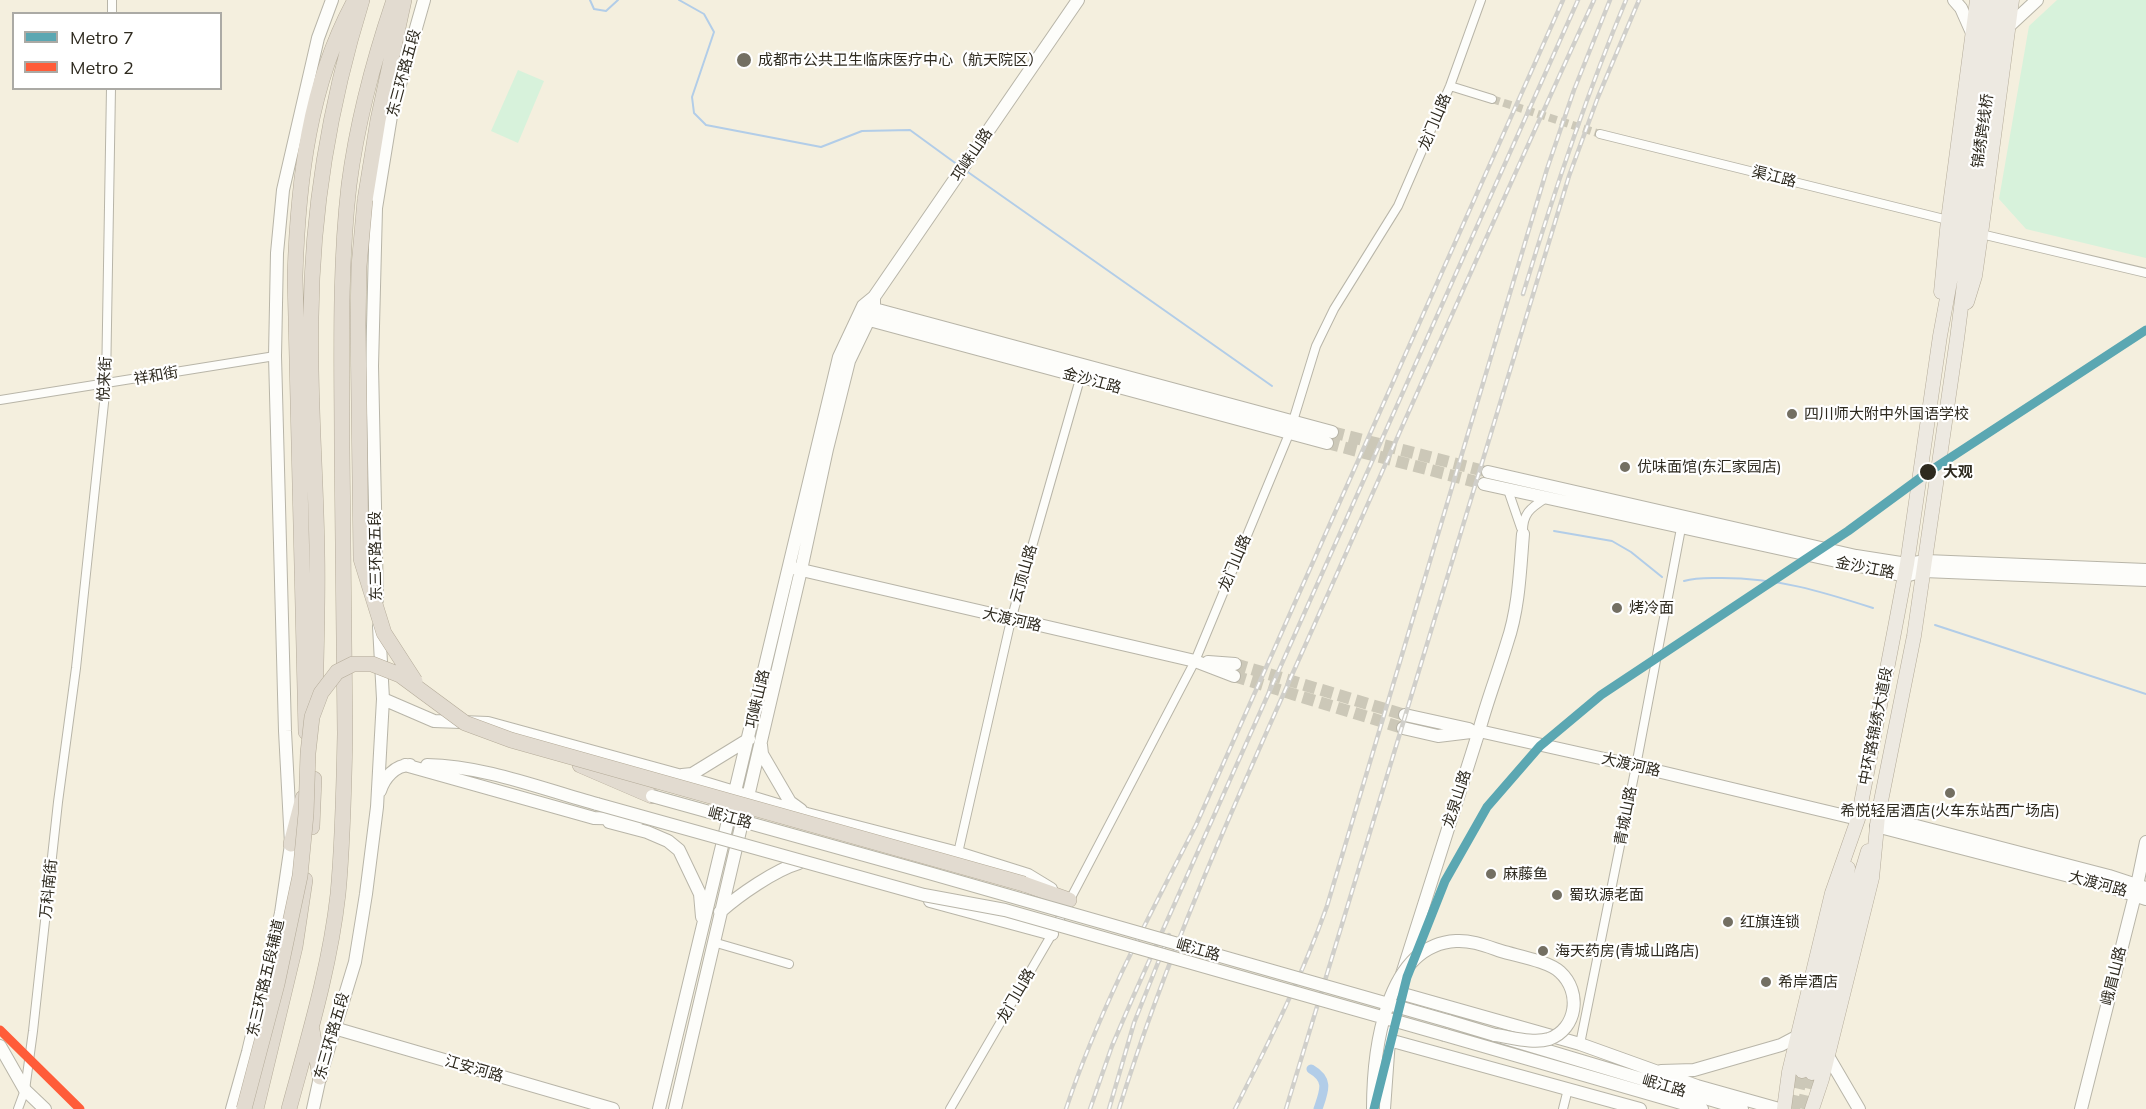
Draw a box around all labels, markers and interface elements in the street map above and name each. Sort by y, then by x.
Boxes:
legend [12,12,222,90]
text: Metro 7 [70,26,134,49]
street label: 东三环路五段 [384,27,424,119]
marker: 成都市公共卫生临床医疗中心（航天院区） [735,51,753,69]
place label: 成都市公共卫生临床医疗中心（航天院区） [758,51,1043,69]
text: Metro 2 [70,56,134,79]
street label: 龙门山路 [1415,91,1455,153]
street label: 锦绣跨线桥 [1969,93,1997,169]
street label: 邛崃山路 [948,125,996,185]
street label: 渠江路 [1750,163,1798,191]
street label: 悦来街 [95,356,115,402]
street label: 祥和街 [132,363,180,389]
street label: 金沙江路 [1061,365,1123,397]
place label: 四川师大附中外国语学校 [1804,405,1969,423]
marker: 四川师大附中外国语学校 [1785,407,1799,421]
place label: 优味面馆(东汇家园店) [1637,458,1782,476]
marker: 优味面馆(东汇家园店) [1618,460,1632,474]
marker: 大观 [1918,462,1938,482]
place label: 大观 [1943,463,1973,481]
street label: 东三环路五段 [366,511,386,601]
street label: 龙门山路 [1215,532,1255,594]
street label: 云顶山路 [1007,543,1041,605]
street label: 金沙江路 [1834,553,1896,583]
place label: 烤冷面 [1629,599,1674,617]
marker: 烤冷面 [1610,601,1624,615]
street label: 大渡河路 [981,604,1043,636]
street label: 中环路锦绣大道段 [1856,665,1896,787]
street label: 邛崃山路 [742,668,774,730]
street label: 大渡河路 [1600,749,1662,781]
street label: 龙泉山路 [1439,768,1475,830]
street label: 青城山路 [1611,785,1641,847]
marker: 希悦轻居酒店(火车东站西广场店) [1943,786,1957,800]
place label: 希悦轻居酒店(火车东站西广场店) [1840,802,2060,820]
street label: 岷江路 [706,803,754,833]
street label: 万科南街 [37,858,61,920]
place label: 麻藤鱼 [1503,865,1548,883]
marker: 麻藤鱼 [1484,867,1498,881]
street label: 大渡河路 [2067,868,2129,900]
place label: 蜀玖源老面 [1569,886,1644,904]
marker: 蜀玖源老面 [1550,888,1564,902]
place label: 红旗连锁 [1740,913,1800,931]
marker: 红旗连锁 [1721,915,1735,929]
street label: 东三环路五段辅道 [244,918,288,1038]
street label: 岷江路 [1174,935,1222,965]
place label: 海天药房(青城山路店) [1555,942,1700,960]
marker: 海天药房(青城山路店) [1536,944,1550,958]
street label: 峨眉山路 [2098,945,2130,1007]
street label: 龙门山路 [993,966,1039,1026]
place label: 希岸酒店 [1778,973,1838,991]
marker: 希岸酒店 [1759,975,1773,989]
street label: 东三环路五段 [311,990,353,1082]
street label: 江安河路 [443,1052,505,1086]
street label: 岷江路 [1640,1071,1688,1101]

